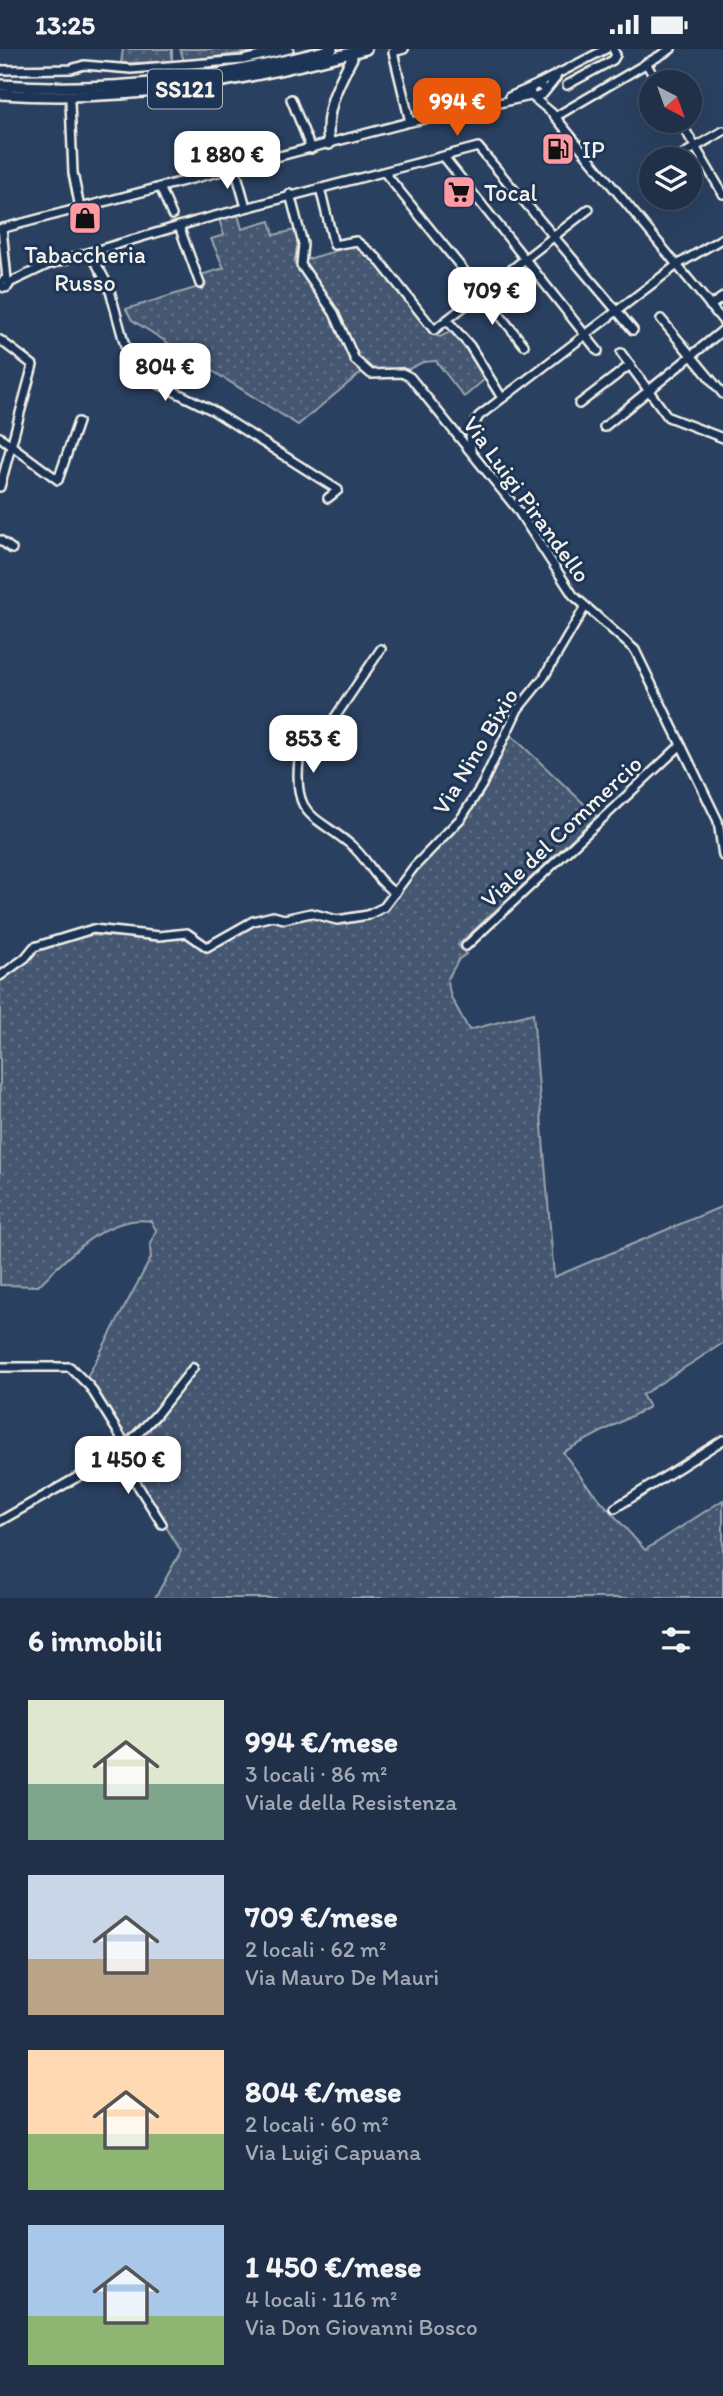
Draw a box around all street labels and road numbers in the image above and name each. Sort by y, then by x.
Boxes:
road number: SS121 [148,69,222,109]
street label: Via Luigi Pirandello [457,410,597,588]
street label: Via Nino Bixio [426,682,524,820]
street label: Viale del Commercio [474,749,648,913]

